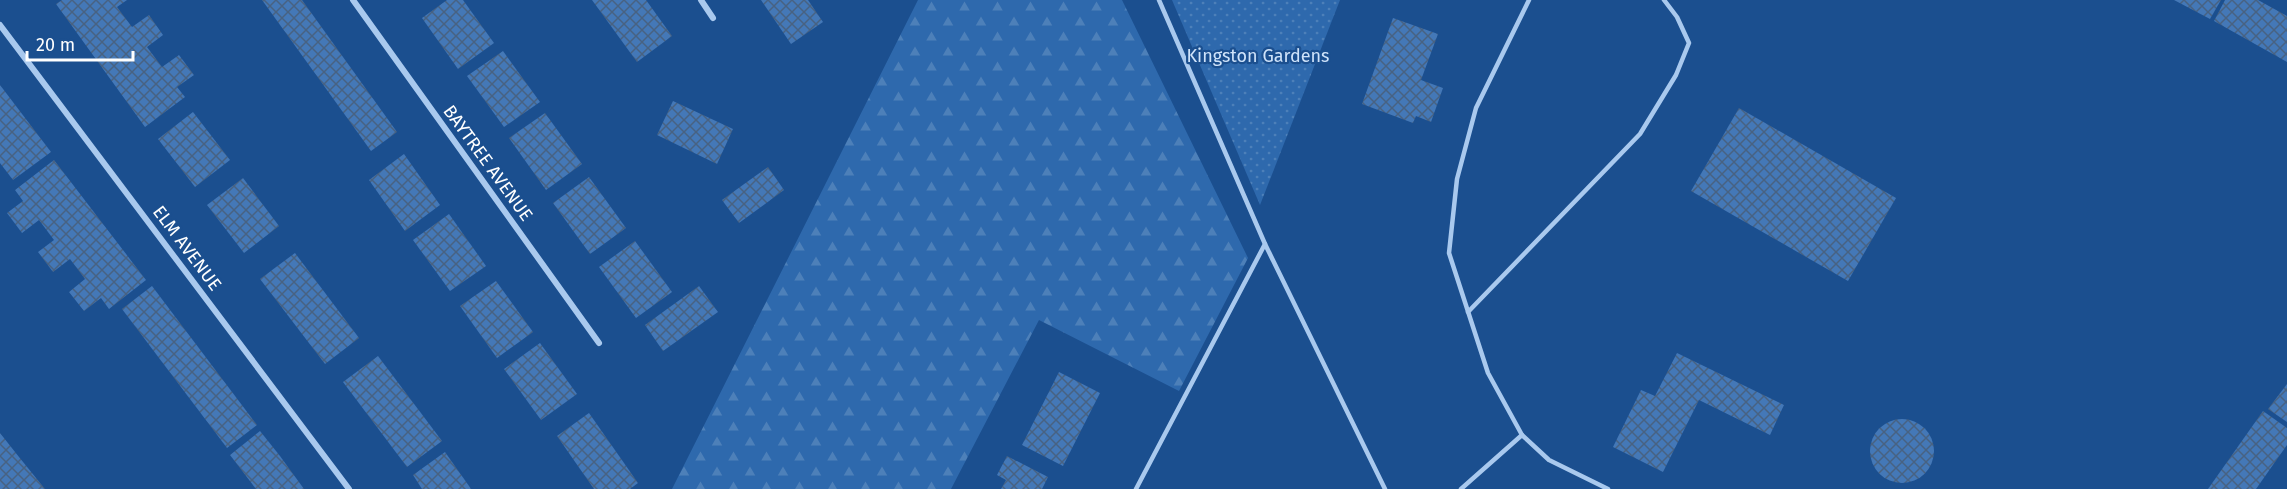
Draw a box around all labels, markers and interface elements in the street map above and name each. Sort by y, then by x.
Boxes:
scale bar [27,24,134,62]
text: 20 m [36,34,75,56]
park label: Kingston Gardens [1186,45,1330,67]
street label: BAYTREE AVENUE [439,101,537,225]
street label: ELM AVENUE [148,201,226,295]

